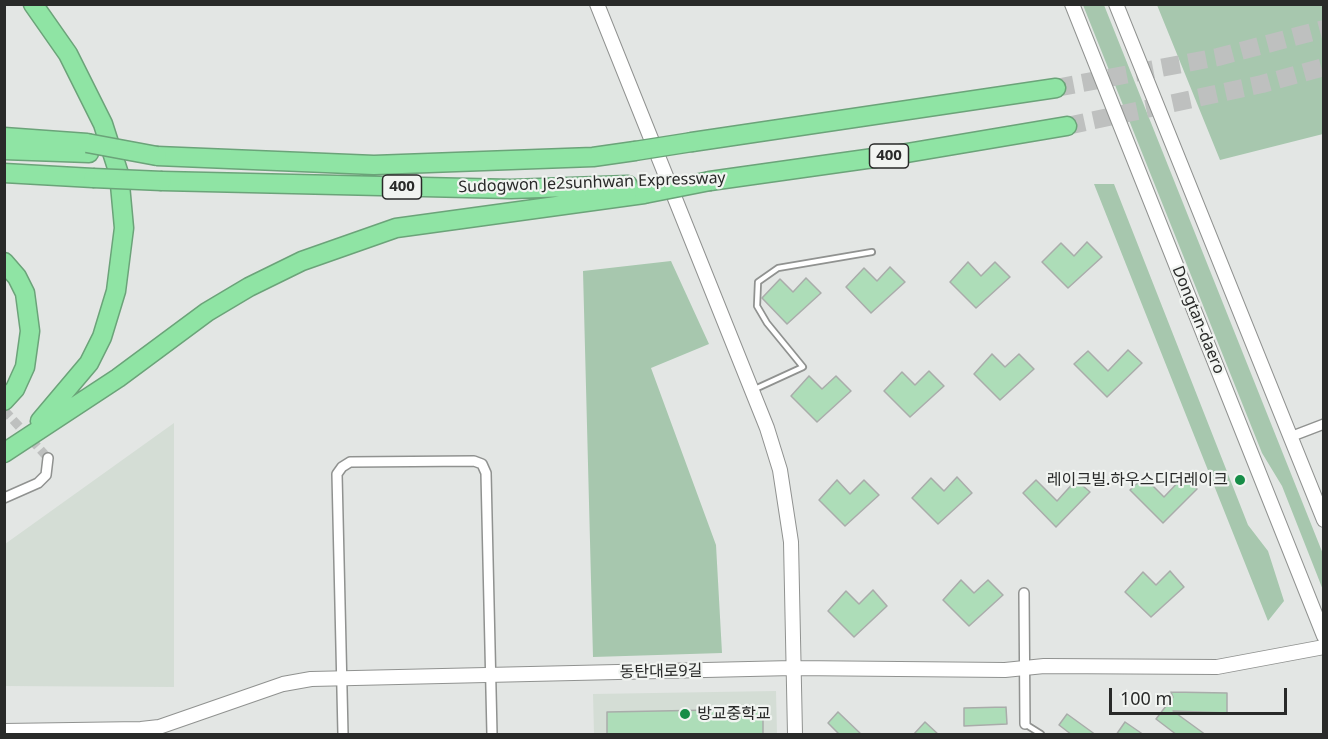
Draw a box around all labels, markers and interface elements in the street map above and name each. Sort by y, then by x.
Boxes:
road number: 400 [870,144,908,168]
street label: Sudogwon Je2sunhwan Expressway [458,169,726,197]
road number: 400 [382,175,422,199]
street label: Dongtan-daero [1168,263,1228,377]
place label: 레이크빌.하우스디더레이크 [1047,470,1228,490]
marker: 레이크빌.하우스디더레이크 [1233,473,1247,487]
street label: 동탄대로9길 [619,662,703,682]
scale bar [1112,676,1290,714]
text: 100 m [1120,686,1172,710]
place label: 방교중학교 [697,704,771,724]
marker: 방교중학교 [678,707,692,721]

